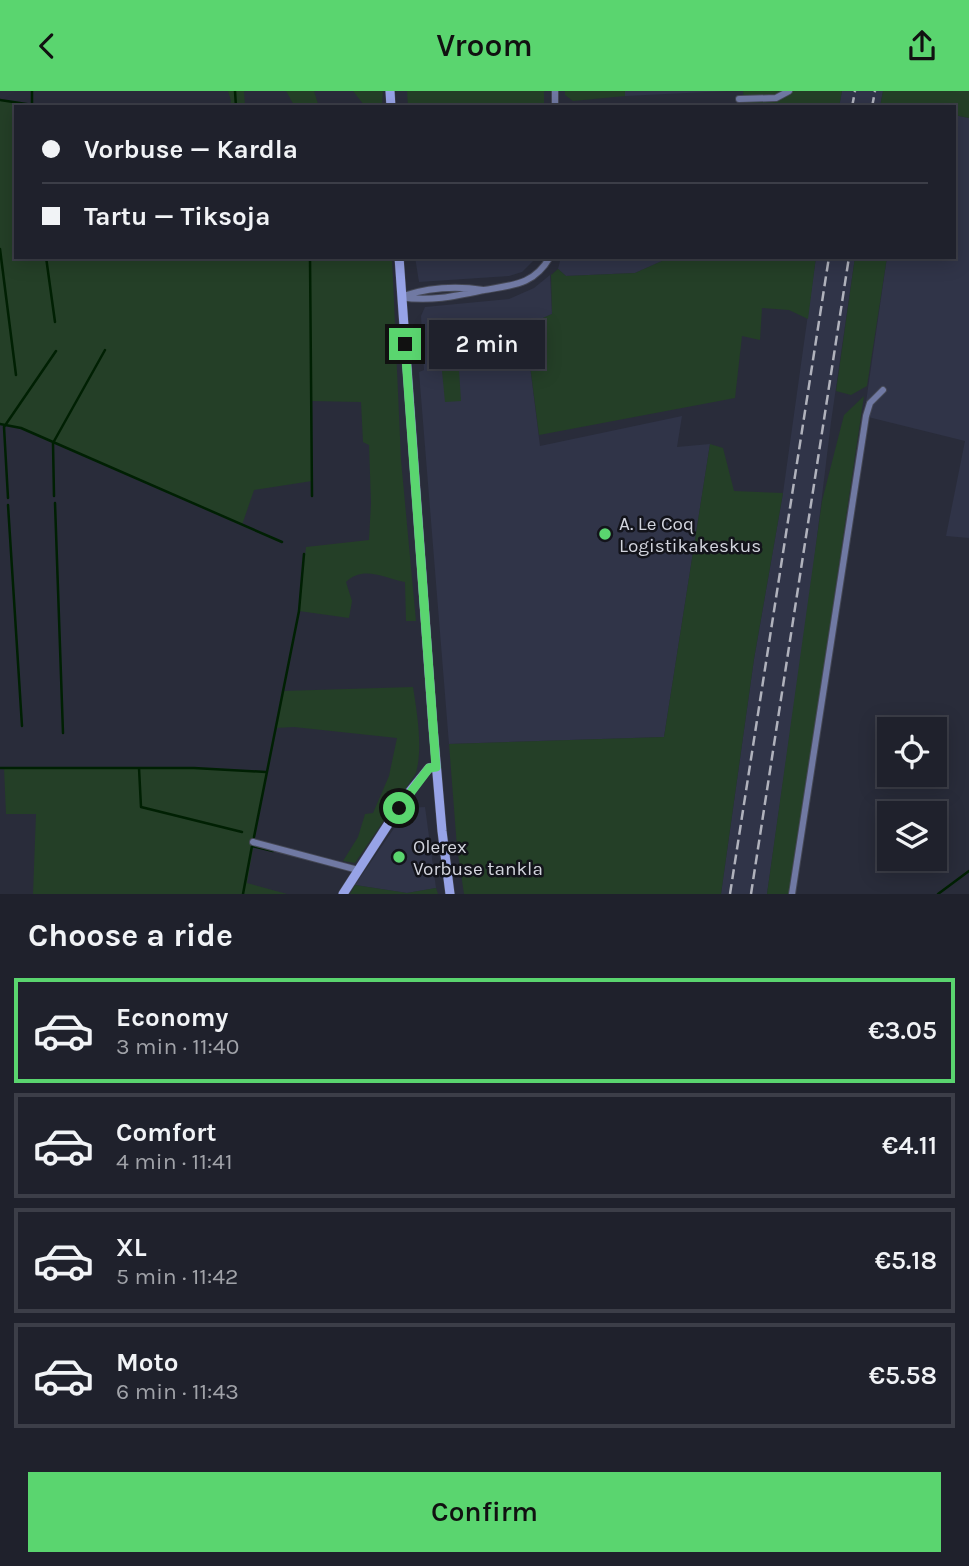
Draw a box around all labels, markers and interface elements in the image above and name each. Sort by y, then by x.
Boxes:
icon: back [28,27,66,65]
text: Vroom [436,27,533,64]
icon: share [903,27,941,65]
text: Vorbuse — Kardla [84,134,298,165]
text: Tartu — Tiksoja [84,201,271,232]
callout: 2 min [430,320,545,369]
route end [389,328,421,360]
text: 2 min [456,331,518,358]
place label: A. Le Coq Logistikakeskus [619,513,761,557]
marker: A. Le Coq Logistikakeskus [597,526,613,542]
map controls [877,717,947,871]
button: locate [877,717,947,787]
route start [383,792,415,824]
button: layers [877,801,947,871]
place label: Olerex Vorbuse tankla [413,836,543,880]
marker: Olerex Vorbuse tankla [391,849,407,865]
text: Choose a ride [28,917,233,954]
icon: car [32,999,95,1062]
text: Economy [116,1002,228,1033]
text: €3.05 [868,1015,937,1046]
text: 3 min · 11:40 [116,1033,239,1060]
icon: car [32,1114,95,1177]
text: Comfort [116,1117,217,1148]
text: €4.11 [882,1130,937,1161]
text: 4 min · 11:41 [116,1148,233,1175]
icon: car [32,1229,95,1292]
text: XL [116,1232,147,1263]
text: €5.18 [875,1245,937,1276]
text: 5 min · 11:42 [116,1263,238,1290]
icon: car [32,1344,95,1407]
text: Moto [116,1347,178,1378]
text: €5.58 [869,1360,937,1391]
text: 6 min · 11:43 [116,1378,239,1405]
button: Confirm [28,1472,941,1552]

